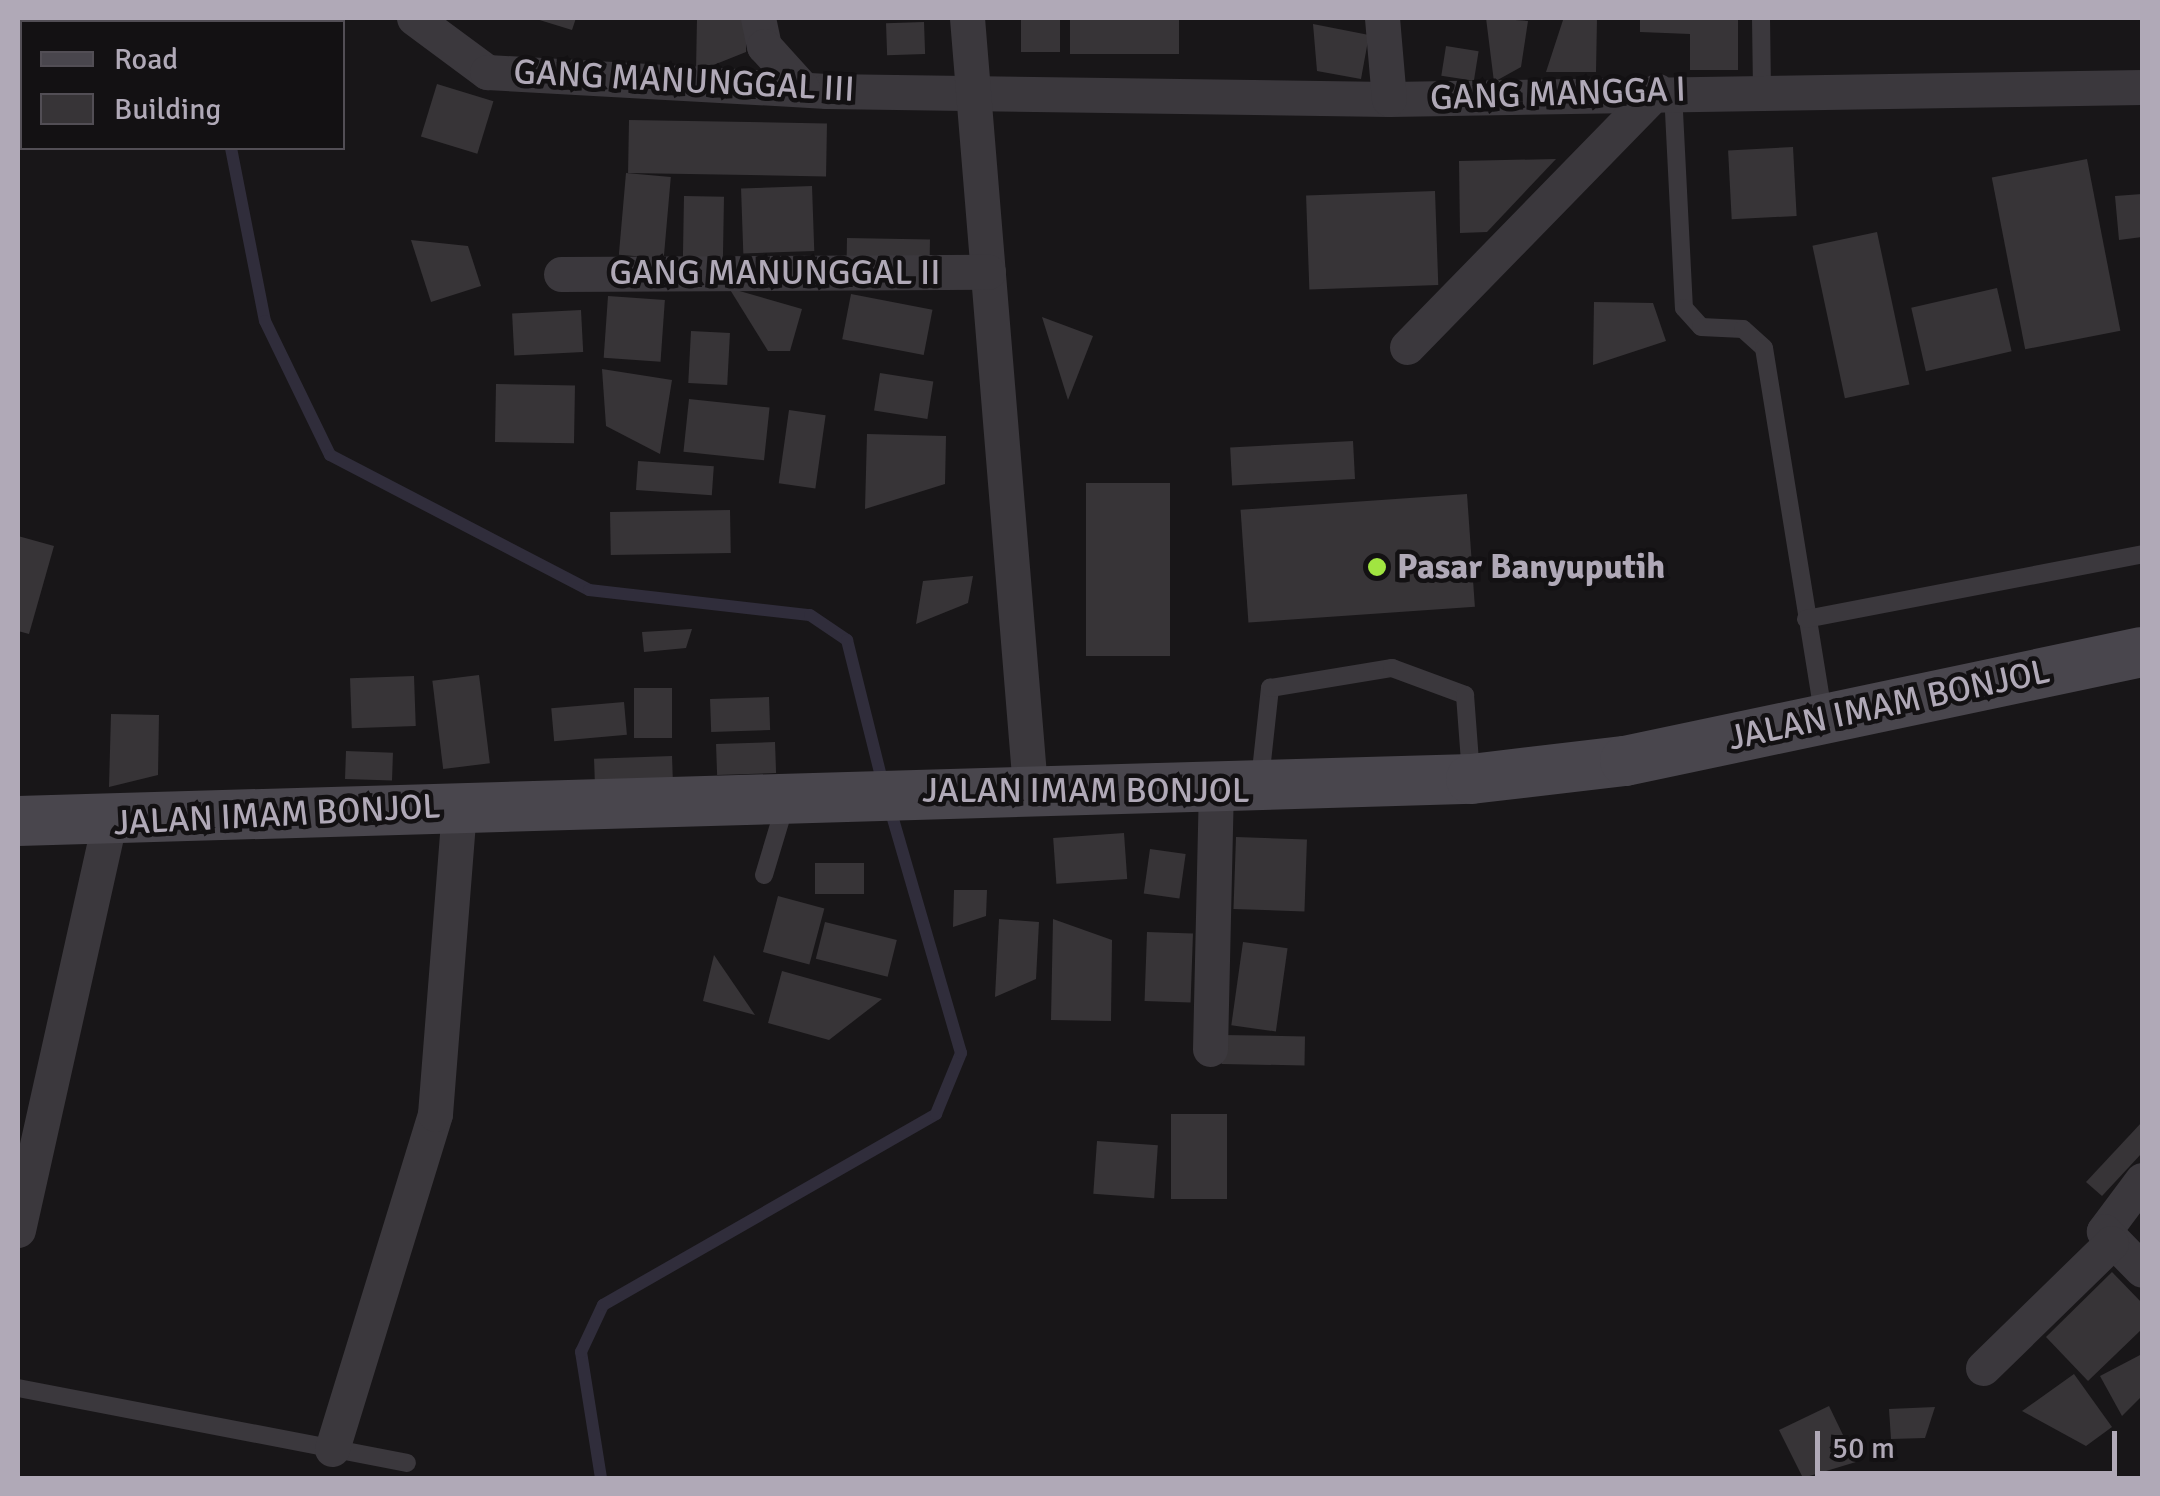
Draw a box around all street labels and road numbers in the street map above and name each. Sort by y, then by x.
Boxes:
street label: GANG MANUNGGAL III [512,51,856,111]
street label: GANG MANGGA I [1429,69,1687,119]
street label: GANG MANUNGGAL II [609,252,941,294]
street label: JALAN IMAM BONJOL [1725,650,2053,760]
street label: JALAN IMAM BONJOL [922,770,1250,812]
street label: JALAN IMAM BONJOL [112,785,442,845]

